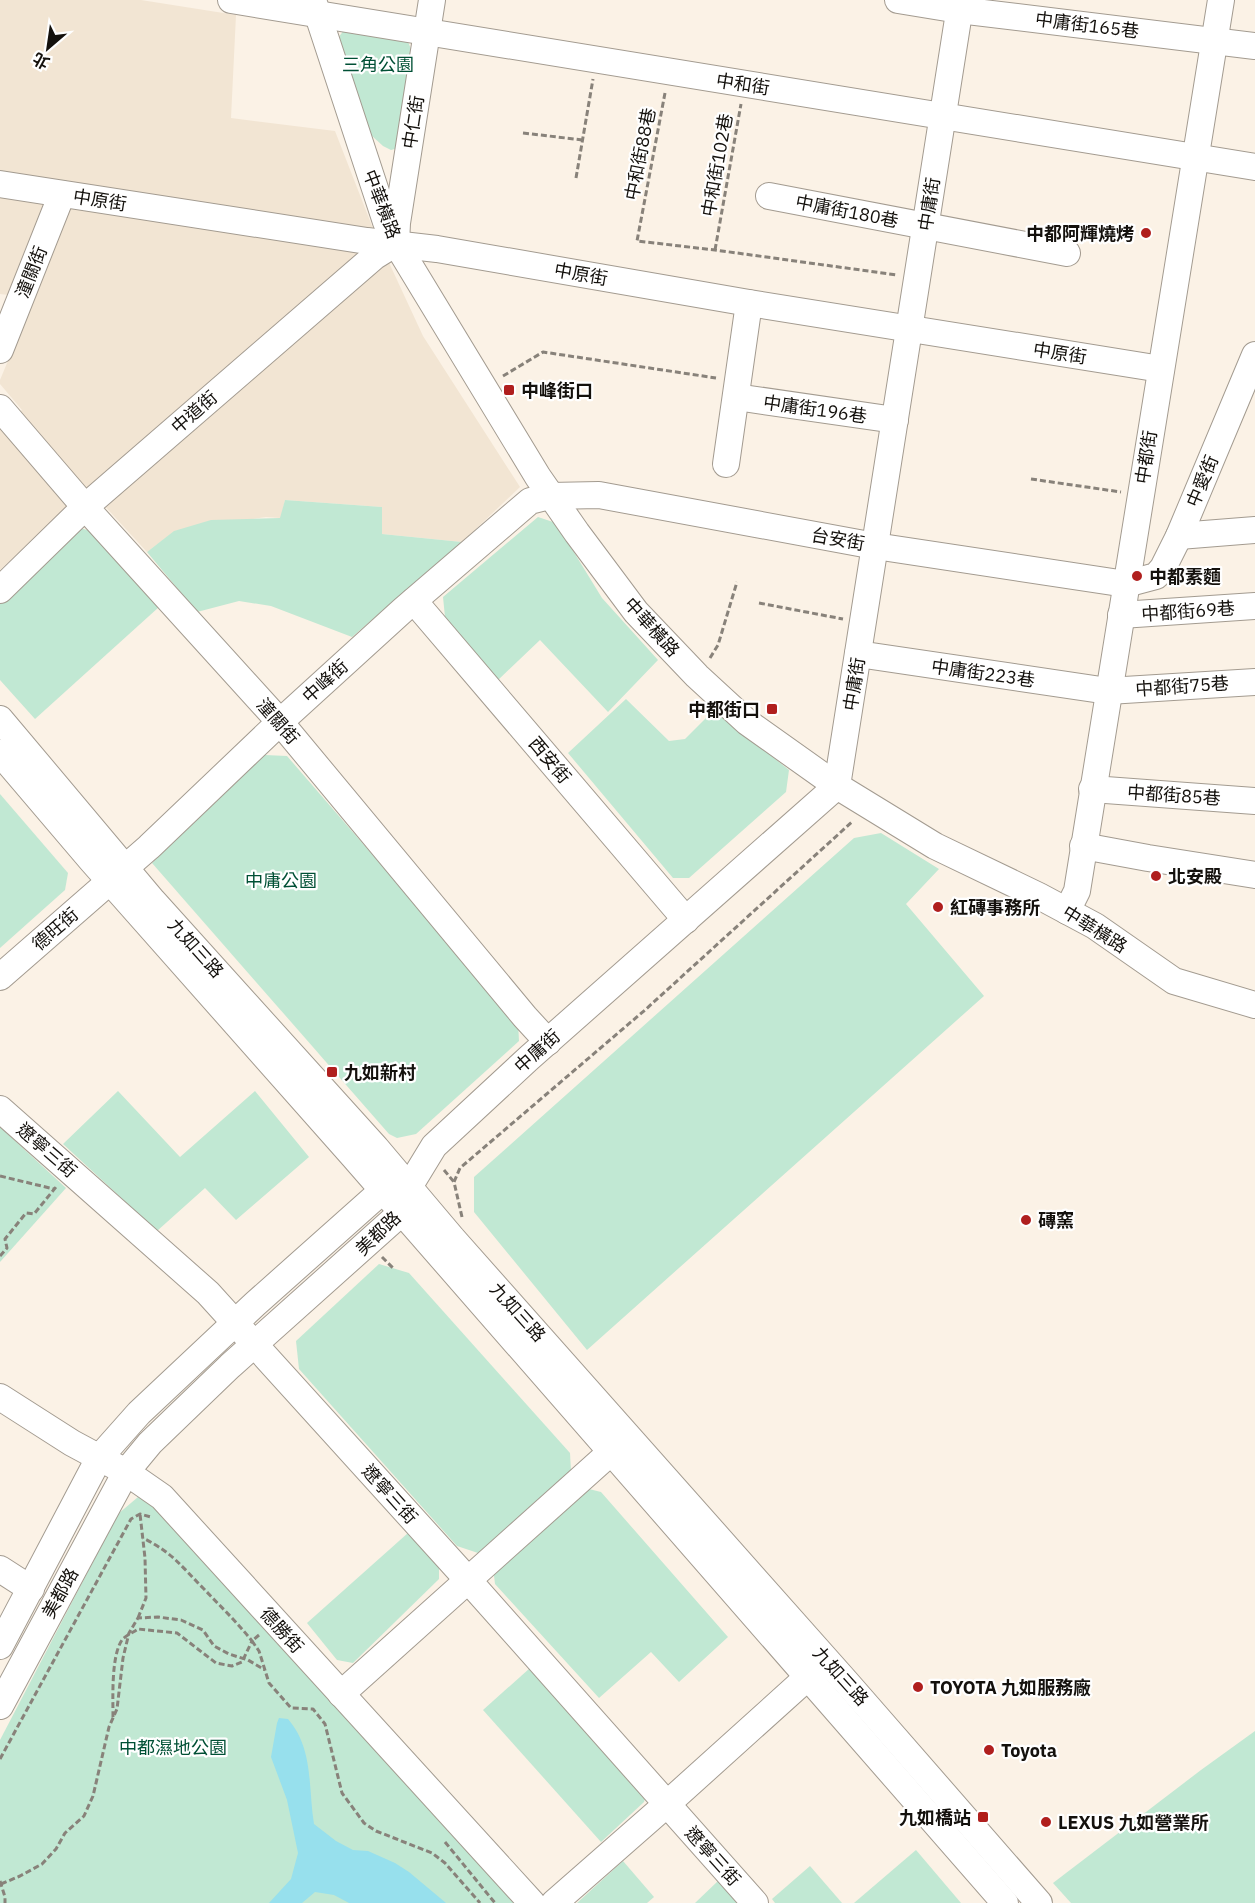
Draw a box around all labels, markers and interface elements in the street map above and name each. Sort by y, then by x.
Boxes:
street label: 中庸街165巷 [1034,7,1140,43]
north arrow [18,18,78,78]
text: 北 [29,48,53,74]
park label: 三角公園 [342,53,414,76]
street label: 中和街 [715,68,771,100]
street label: 中仁街 [397,94,429,150]
street label: 中和街88巷 [620,106,660,202]
street label: 中和街102巷 [697,112,737,218]
street label: 中華橫路 [358,166,406,242]
street label: 中庸街 [913,176,945,232]
street label: 中原街 [72,184,128,216]
street label: 中庸街180巷 [794,190,900,232]
place label: 中都阿輝燒烤 [1026,222,1134,245]
marker: 中都阿輝燒烤 [1139,226,1153,240]
street label: 潼關街 [10,243,52,301]
street label: 中原街 [552,258,610,290]
street label: 中原街 [1032,337,1088,369]
place label: 中峰街口 [521,379,593,402]
marker: 中峰街口 [502,383,516,397]
street label: 中道街 [166,386,222,438]
street label: 中庸街196巷 [762,390,868,428]
street label: 中都街 [1130,429,1162,485]
street label: 中愛街 [1181,452,1223,510]
street label: 台安街 [809,523,867,555]
place label: 中都素麵 [1149,565,1221,588]
marker: 中都素麵 [1130,569,1144,583]
street label: 中華橫路 [619,593,685,661]
street label: 中都街69巷 [1141,596,1235,626]
street label: 中峰街 [297,654,353,708]
street label: 中庸街223巷 [930,654,1036,692]
street label: 中庸街 [838,656,870,712]
street label: 中都街75巷 [1135,671,1229,701]
street label: 潼關街 [252,693,304,749]
place label: 中都街口 [688,698,760,721]
marker: 中都街口 [765,702,779,716]
street label: 西安街 [524,732,576,788]
street label: 中都街85巷 [1127,780,1221,810]
place label: 北安殿 [1168,865,1222,888]
park label: 中庸公園 [245,869,317,892]
marker: 北安殿 [1149,869,1163,883]
place label: 紅磚事務所 [950,896,1040,919]
marker: 紅磚事務所 [931,900,945,914]
street label: 中華橫路 [1058,900,1132,958]
street label: 德旺街 [27,903,83,955]
street label: 九如三路 [163,914,229,982]
street label: 中庸街 [509,1024,565,1078]
place label: 九如新村 [344,1061,416,1084]
marker: 九如新村 [325,1065,339,1079]
street label: 遼寧三街 [12,1118,82,1182]
street label: 美都路 [351,1206,405,1260]
place label: 磚窯 [1038,1209,1074,1232]
marker: 磚窯 [1019,1213,1033,1227]
street label: 九如三路 [485,1278,551,1346]
street label: 遼寧三街 [357,1460,423,1528]
street label: 美都路 [37,1564,83,1622]
street label: 德勝街 [255,1602,309,1658]
street label: 九如三路 [808,1642,874,1710]
place label: TOYOTA 九如服務廠 [930,1676,1091,1699]
marker: TOYOTA 九如服務廠 [911,1680,925,1694]
park label: 中都濕地公園 [119,1736,227,1759]
place label: Toyota [1001,1739,1057,1762]
marker: Toyota [982,1743,996,1757]
place label: 九如橋站 [899,1806,971,1829]
marker: 九如橋站 [976,1810,990,1824]
place label: LEXUS 九如營業所 [1058,1811,1209,1834]
marker: LEXUS 九如營業所 [1039,1815,1053,1829]
street label: 遼寧三街 [680,1822,746,1890]

